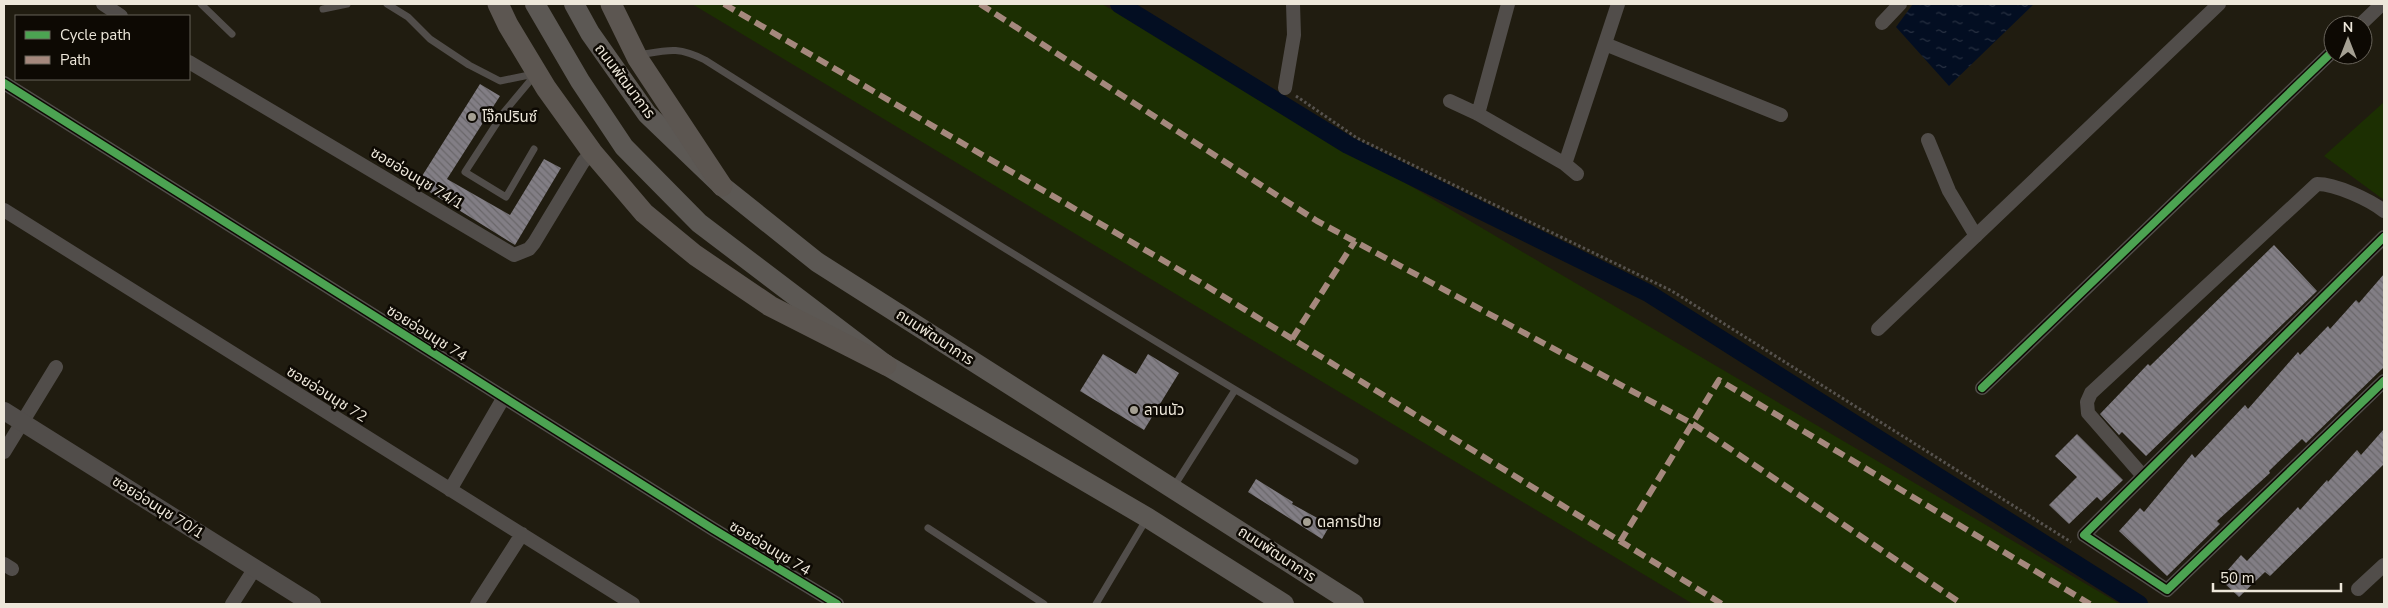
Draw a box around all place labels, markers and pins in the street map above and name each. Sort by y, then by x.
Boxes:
place label: โจ๊กปรินซ์ [482,107,537,127]
marker: โจ๊กปรินซ์ [466,111,478,123]
place label: ลานนัว [1144,400,1184,420]
marker: ลานนัว [1128,404,1140,416]
place label: ดลการป้าย [1317,512,1381,532]
marker: ดลการป้าย [1301,516,1313,528]

